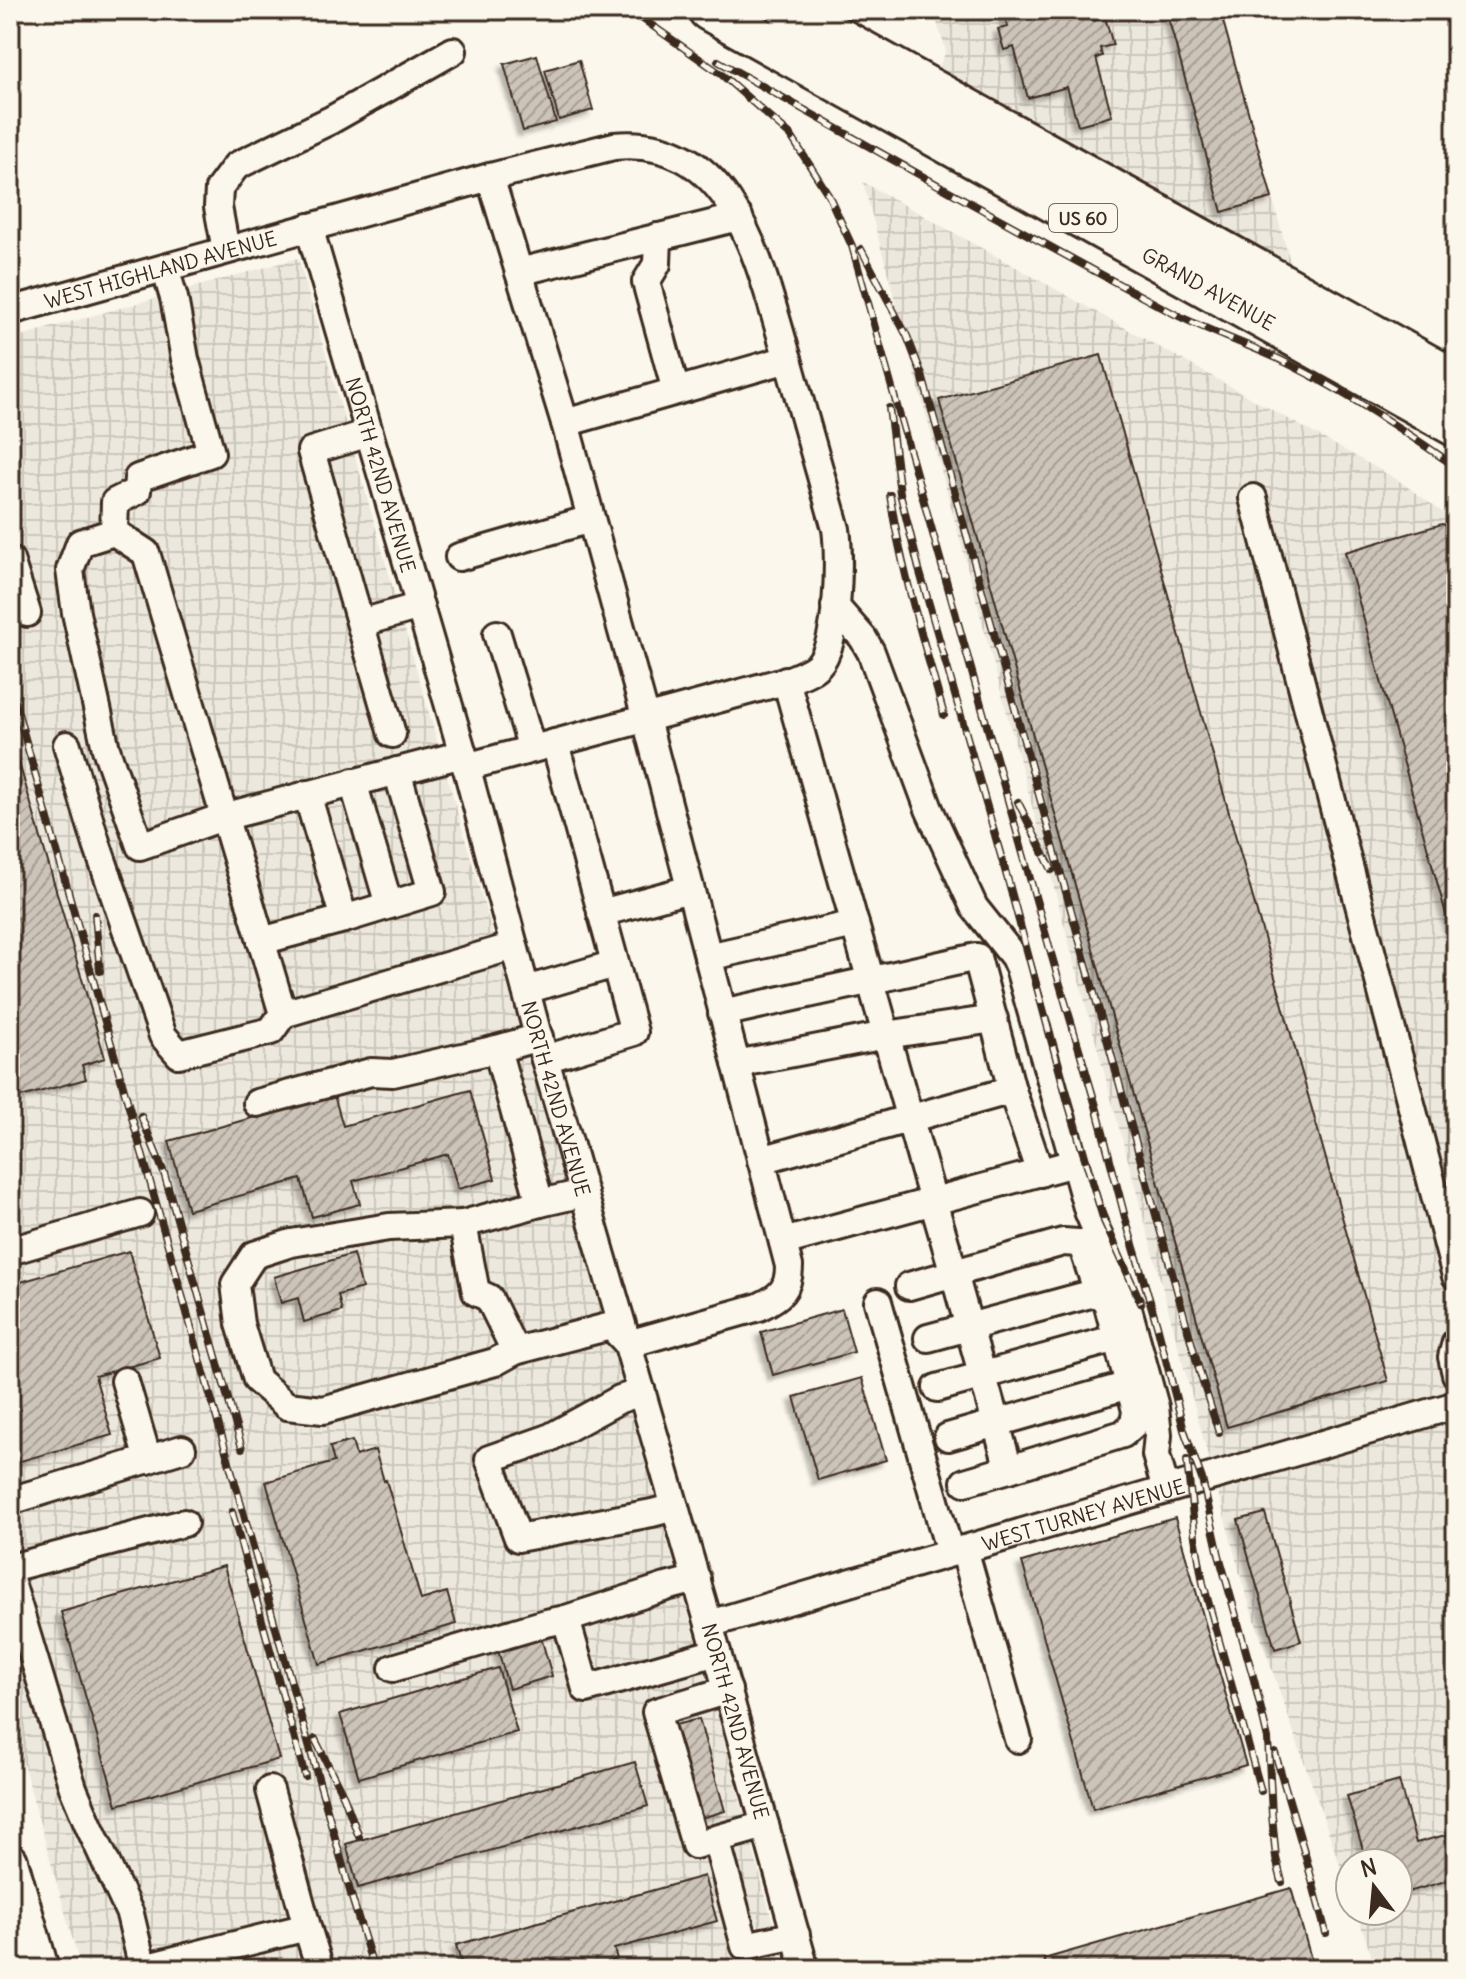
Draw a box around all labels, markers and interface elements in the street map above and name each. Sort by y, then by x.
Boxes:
road number: US 60 [1049,204,1117,232]
street label: WEST HIGHLAND AVENUE [41,225,279,313]
street label: GRAND AVENUE [1138,241,1280,335]
street label: NORTH 42ND AVENUE [341,374,422,575]
street label: NORTH 42ND AVENUE [517,998,597,1199]
street label: WEST TURNEY AVENUE [979,1473,1188,1556]
street label: NORTH 42ND AVENUE [697,1620,775,1822]
north arrow [1334,1847,1414,1927]
text: N [1357,1852,1380,1883]

